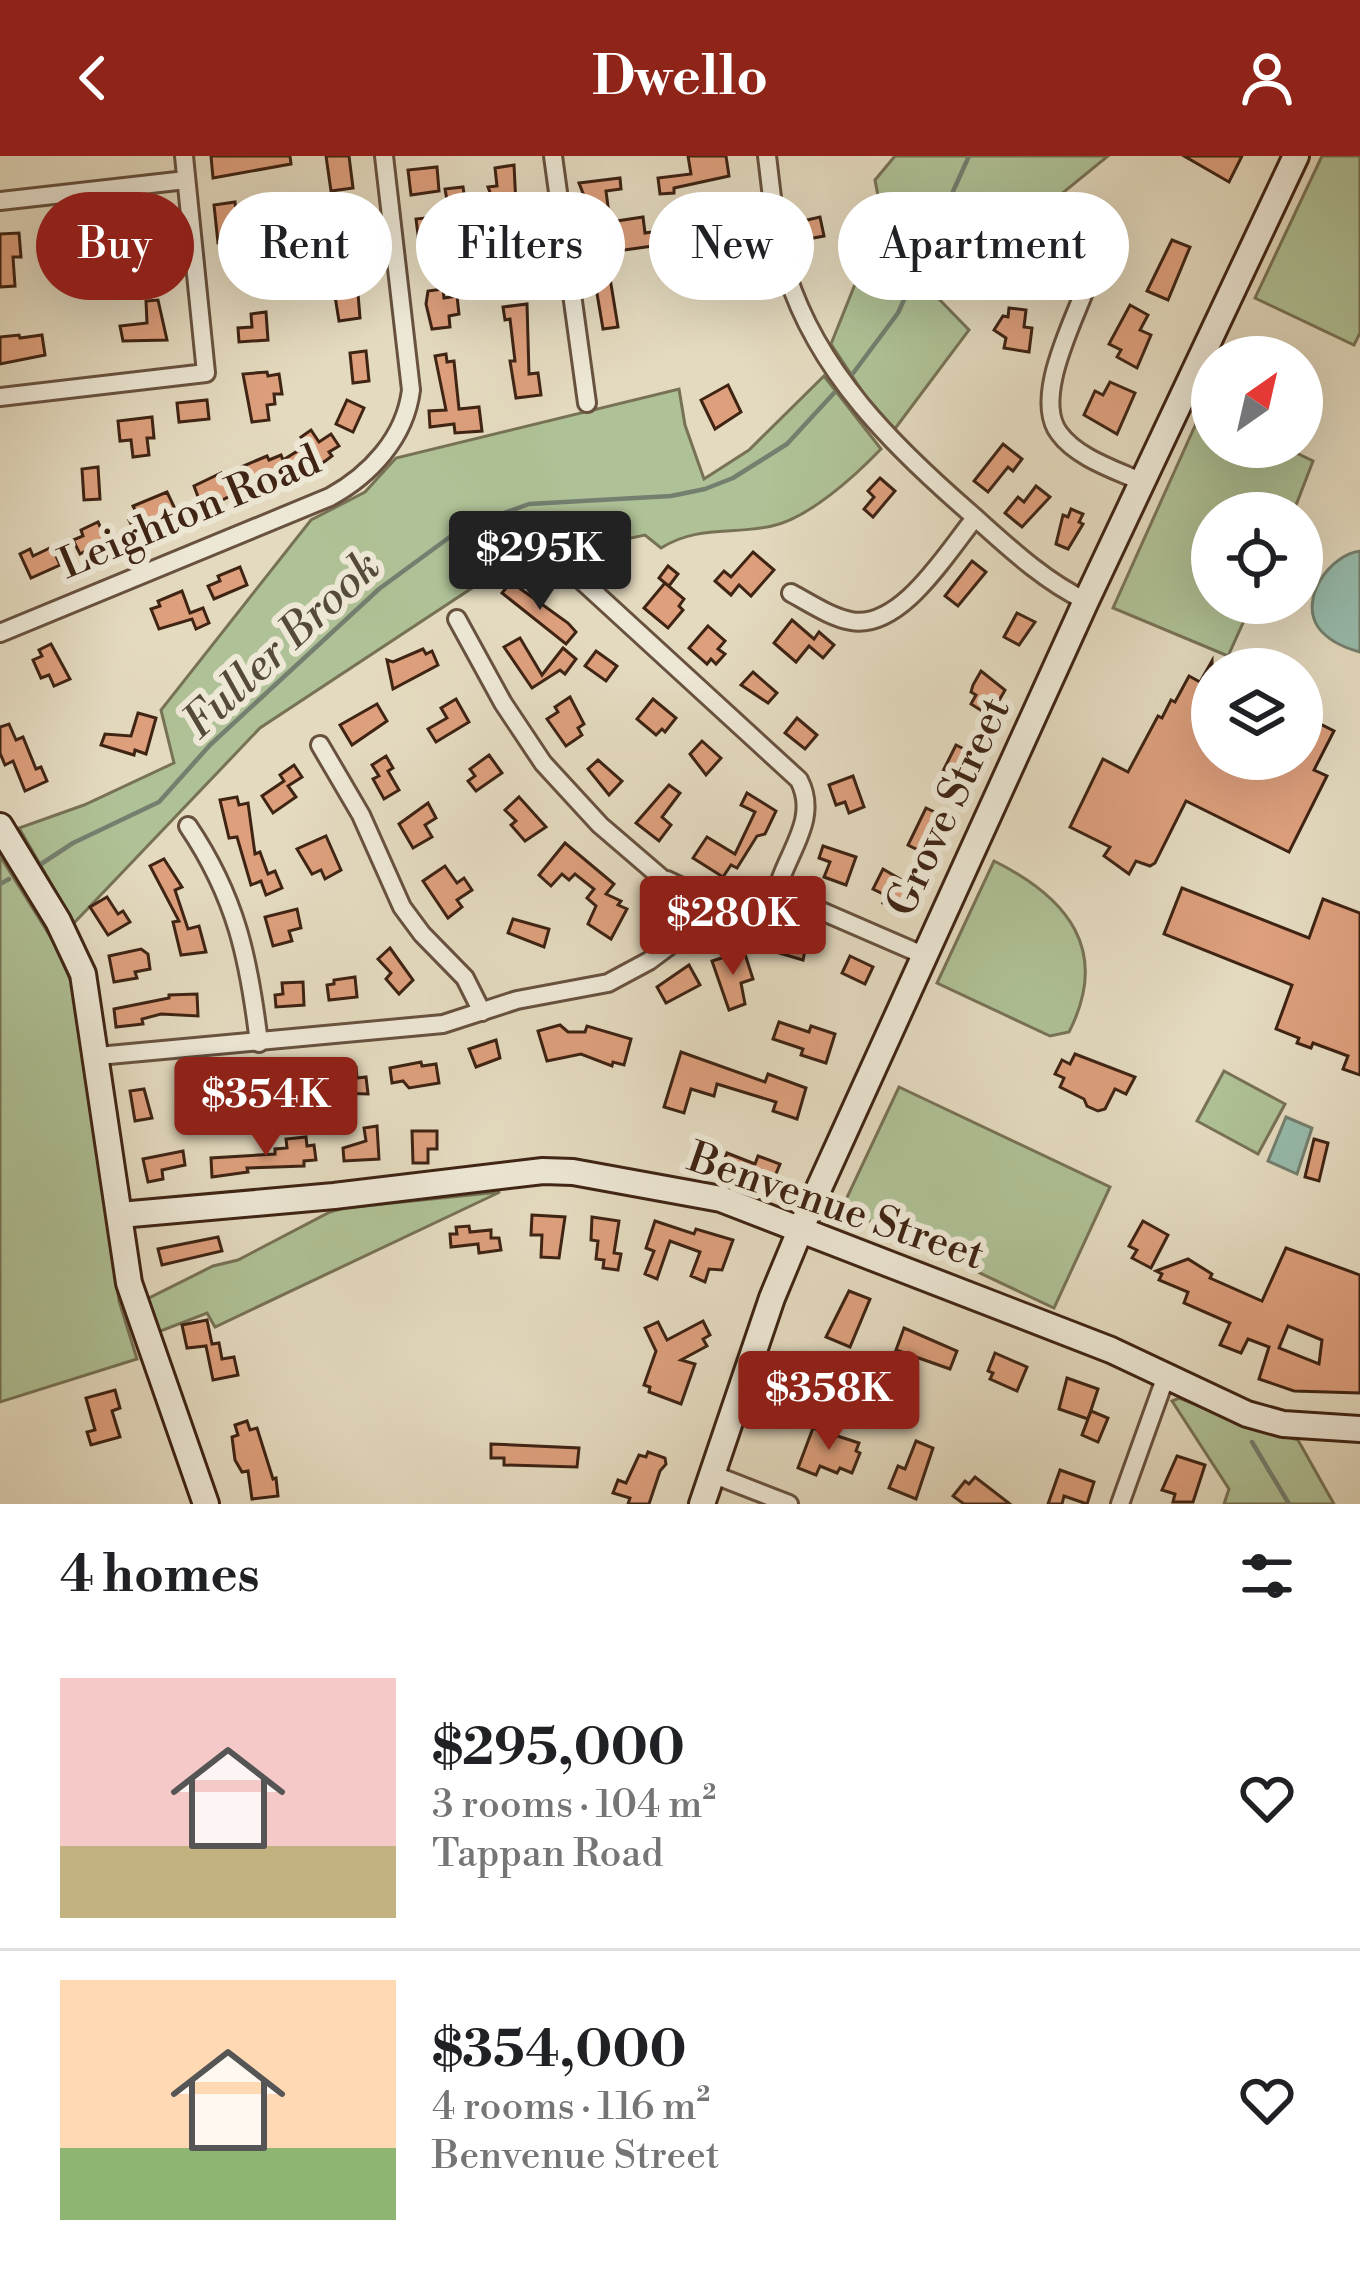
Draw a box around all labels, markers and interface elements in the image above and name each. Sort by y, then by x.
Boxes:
text: Dwello [592,44,768,112]
icon: back [60,45,126,111]
icon: person [1234,45,1300,111]
chip: Buy [36,192,194,300]
chip: Rent [218,192,392,300]
chip: Filters [416,192,625,300]
chip: New [649,192,814,300]
chip: Apartment [838,192,1129,300]
north arrow [1191,336,1323,468]
map controls [1191,336,1323,780]
street label: Leighton Road [51,434,329,593]
button: locate [1191,492,1323,624]
pin: $295K [456,511,624,613]
text: $295K [476,525,604,574]
water label: Fuller Brook [171,539,393,751]
button: layers [1191,648,1323,780]
street label: Grove Street [875,689,1023,925]
pin: $280K [649,876,817,978]
text: $280K [667,890,799,939]
pin: $354K [182,1057,350,1159]
text: $354K [201,1071,331,1120]
street label: Benvenue Street [680,1131,991,1283]
pin: $358K [745,1351,913,1453]
text: $358K [765,1365,893,1414]
icon: filters [1234,1543,1300,1609]
text: 4 homes [60,1544,260,1608]
text: $295,000 [432,1717,685,1781]
icon: home [156,1726,300,1870]
icon: heart [1234,1765,1300,1831]
text: 3 rooms · 104 m² [432,1781,716,1830]
text: Tappan Road [432,1830,663,1879]
text: $354,000 [432,2019,687,2083]
icon: home [156,2028,300,2172]
icon: heart [1234,2067,1300,2133]
text: 4 rooms · 116 m² [432,2083,710,2132]
text: Benvenue Street [432,2132,720,2181]

